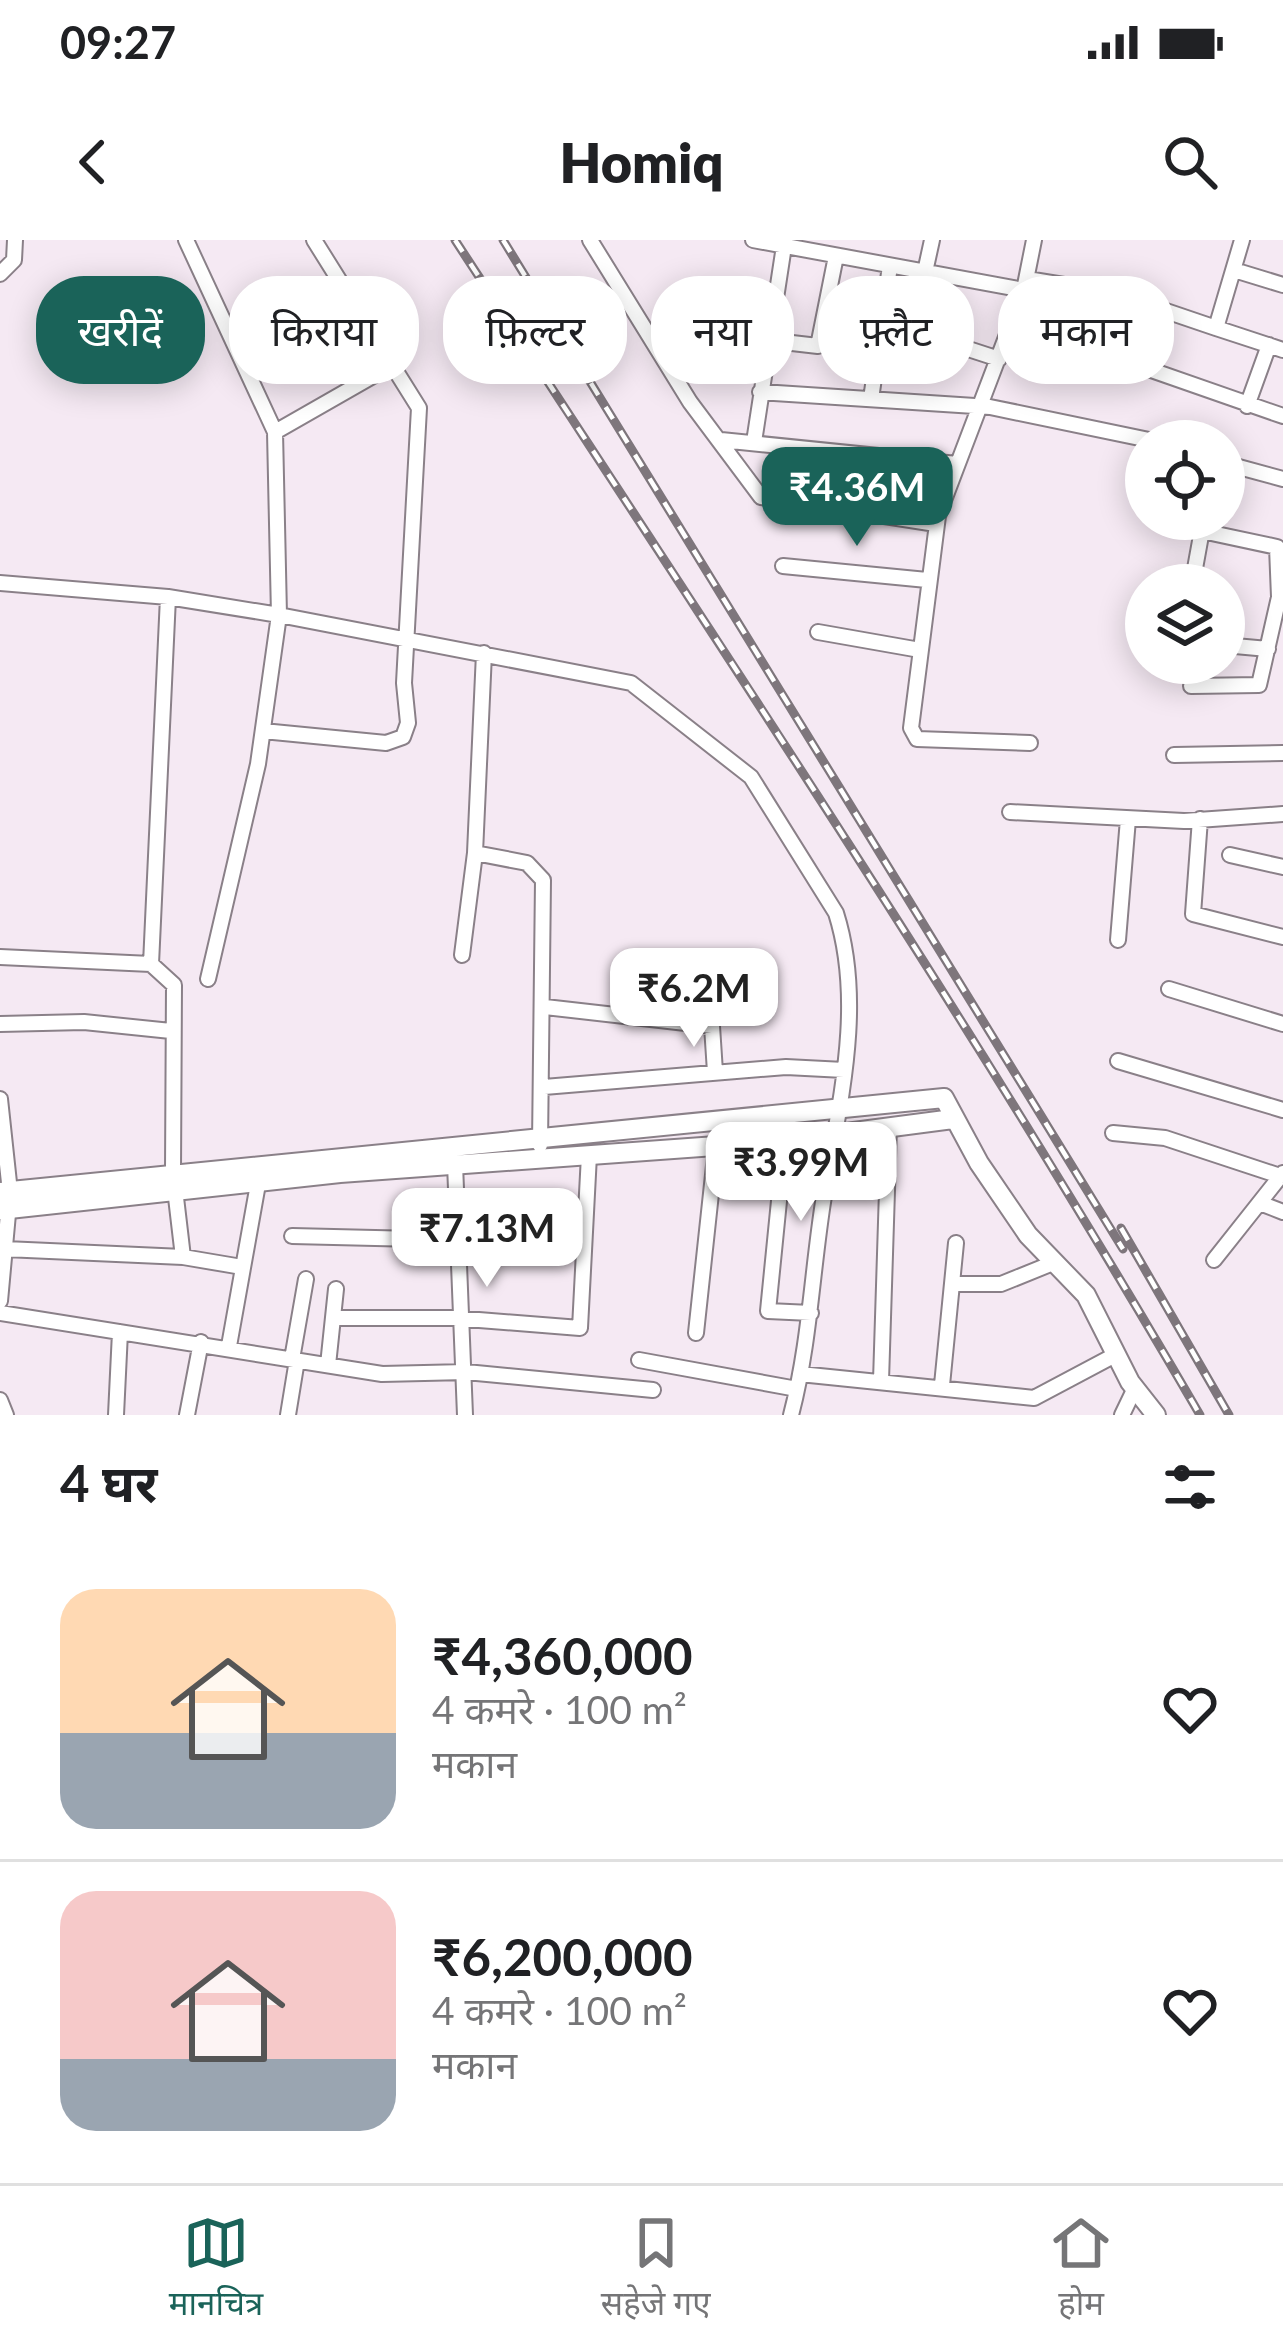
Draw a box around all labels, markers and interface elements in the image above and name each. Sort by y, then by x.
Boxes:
text: 09:27 [60,15,176,69]
icon: back [60,129,126,195]
icon: search [1157,129,1223,195]
text: Homiq [560,130,723,195]
chip: खरीदें [36,276,205,384]
chip: किराया [229,276,419,384]
chip: फ़िल्टर [443,276,627,384]
chip: नया [651,276,794,384]
chip: फ़्लैट [818,276,974,384]
chip: मकान [998,276,1174,384]
map controls [1125,420,1245,684]
button: locate [1125,420,1245,540]
pin: ₹4.36M [759,447,955,549]
text: ₹4.36M [789,463,925,509]
button: layers [1125,564,1245,684]
pin: ₹6.2M [610,948,778,1050]
text: ₹6.2M [637,964,751,1010]
pin: ₹3.99M [703,1122,899,1224]
text: ₹3.99M [733,1138,869,1184]
pin: ₹7.13M [389,1188,585,1290]
text: ₹7.13M [419,1204,555,1250]
text: 4 घर [60,1452,158,1513]
icon: filters [1157,1454,1223,1520]
text: ₹4,360,000 [432,1625,692,1686]
icon: home [156,1637,300,1781]
icon: heart [1157,1676,1223,1742]
text: 4 कमरे · 100 m² [432,1686,687,1732]
text: मकान [432,1740,517,1786]
text: ₹6,200,000 [432,1926,692,1987]
icon: home [156,1939,300,2083]
icon: heart [1157,1978,1223,2044]
text: 4 कमरे · 100 m² [432,1987,687,2033]
text: मकान [432,2041,517,2087]
tab: मानचित्र [169,2210,263,2328]
tab: सहेजे गए [601,2210,710,2328]
tab: होम [1048,2210,1114,2328]

